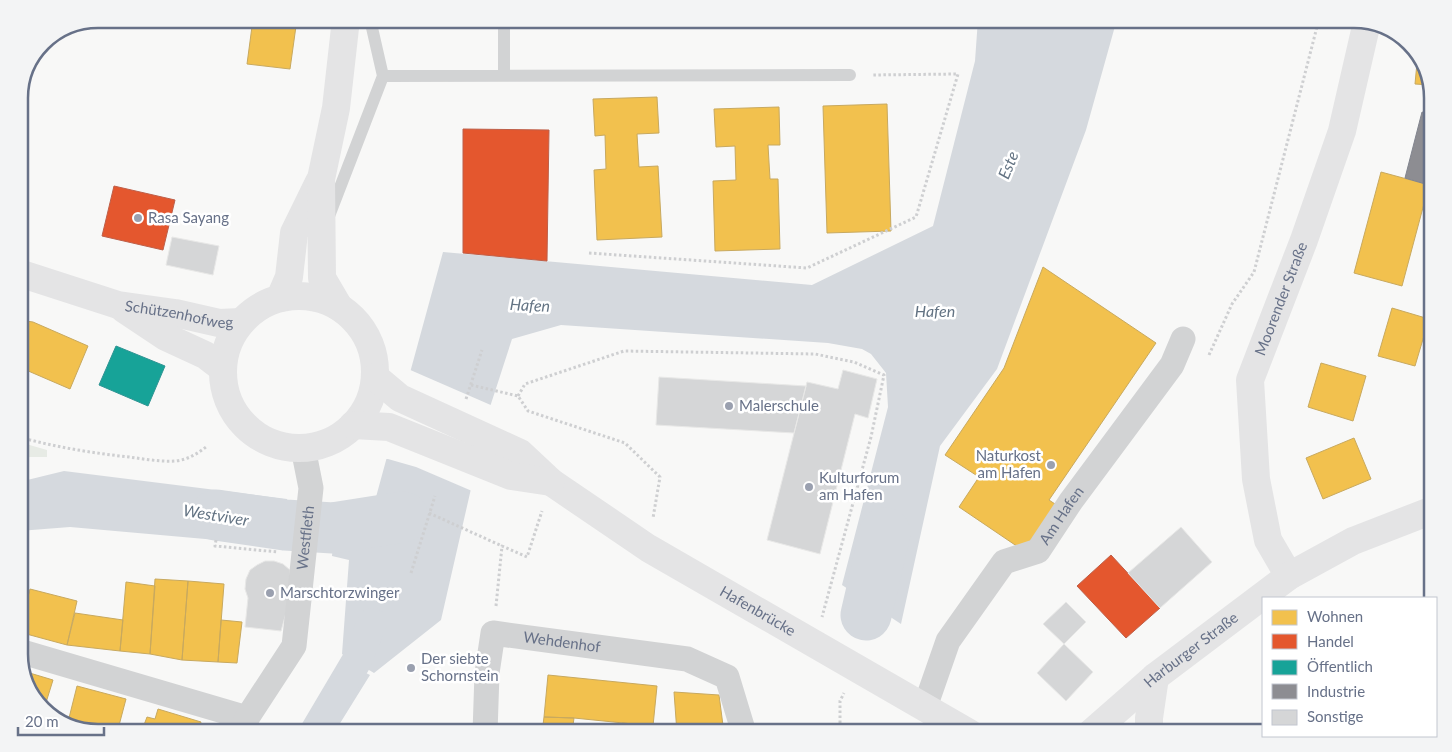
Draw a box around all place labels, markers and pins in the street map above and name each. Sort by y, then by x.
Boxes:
place label: Rasa Sayang [148,208,229,226]
marker: Rasa Sayang [132,212,144,224]
place label: Malerschule [739,396,819,414]
marker: Malerschule [723,400,735,412]
place label: Naturkost am Hafen [976,446,1042,481]
marker: Naturkost am Hafen [1045,459,1057,471]
place label: Kulturforum am Hafen [819,468,899,503]
marker: Kulturforum am Hafen [803,481,815,493]
place label: Marschtorzwinger [280,583,400,601]
marker: Marschtorzwinger [264,587,276,599]
place label: Der siebte Schornstein [421,649,499,684]
marker: Der siebte Schornstein [405,662,417,674]

